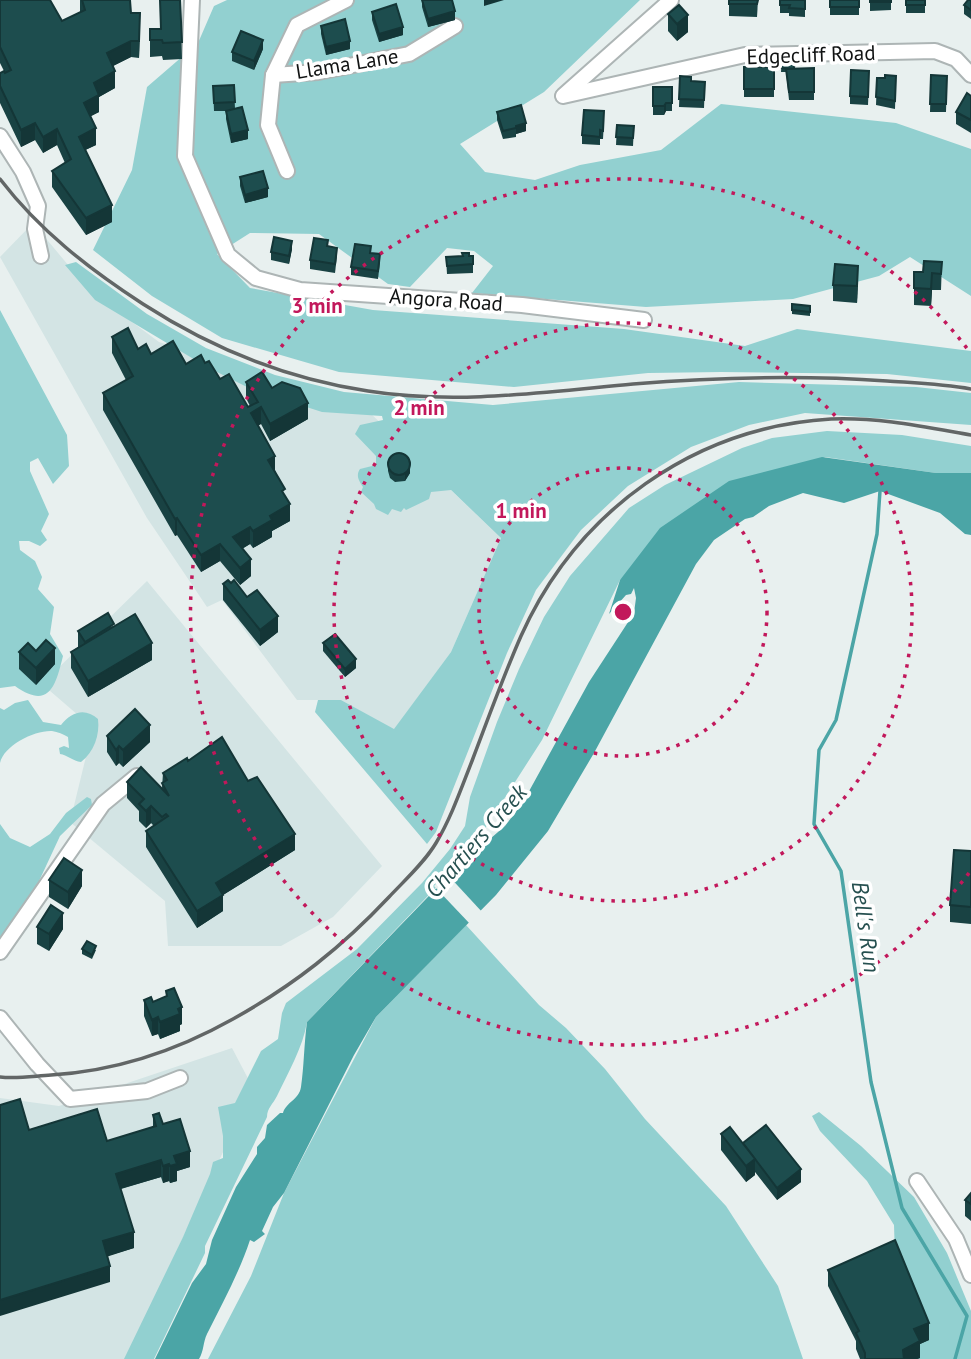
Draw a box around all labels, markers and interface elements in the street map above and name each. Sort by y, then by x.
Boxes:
street label: Edgecliff Road [746,39,876,70]
street label: Llama Lane [294,42,400,85]
street label: Angora Road [388,282,504,317]
text: 3 min [291,292,343,319]
text: 2 min [393,394,445,421]
text: 1 min [495,497,547,524]
centre of rings [611,600,635,624]
water label: Chartiers Creek [418,777,534,903]
water label: Bell's Run [846,879,887,975]

